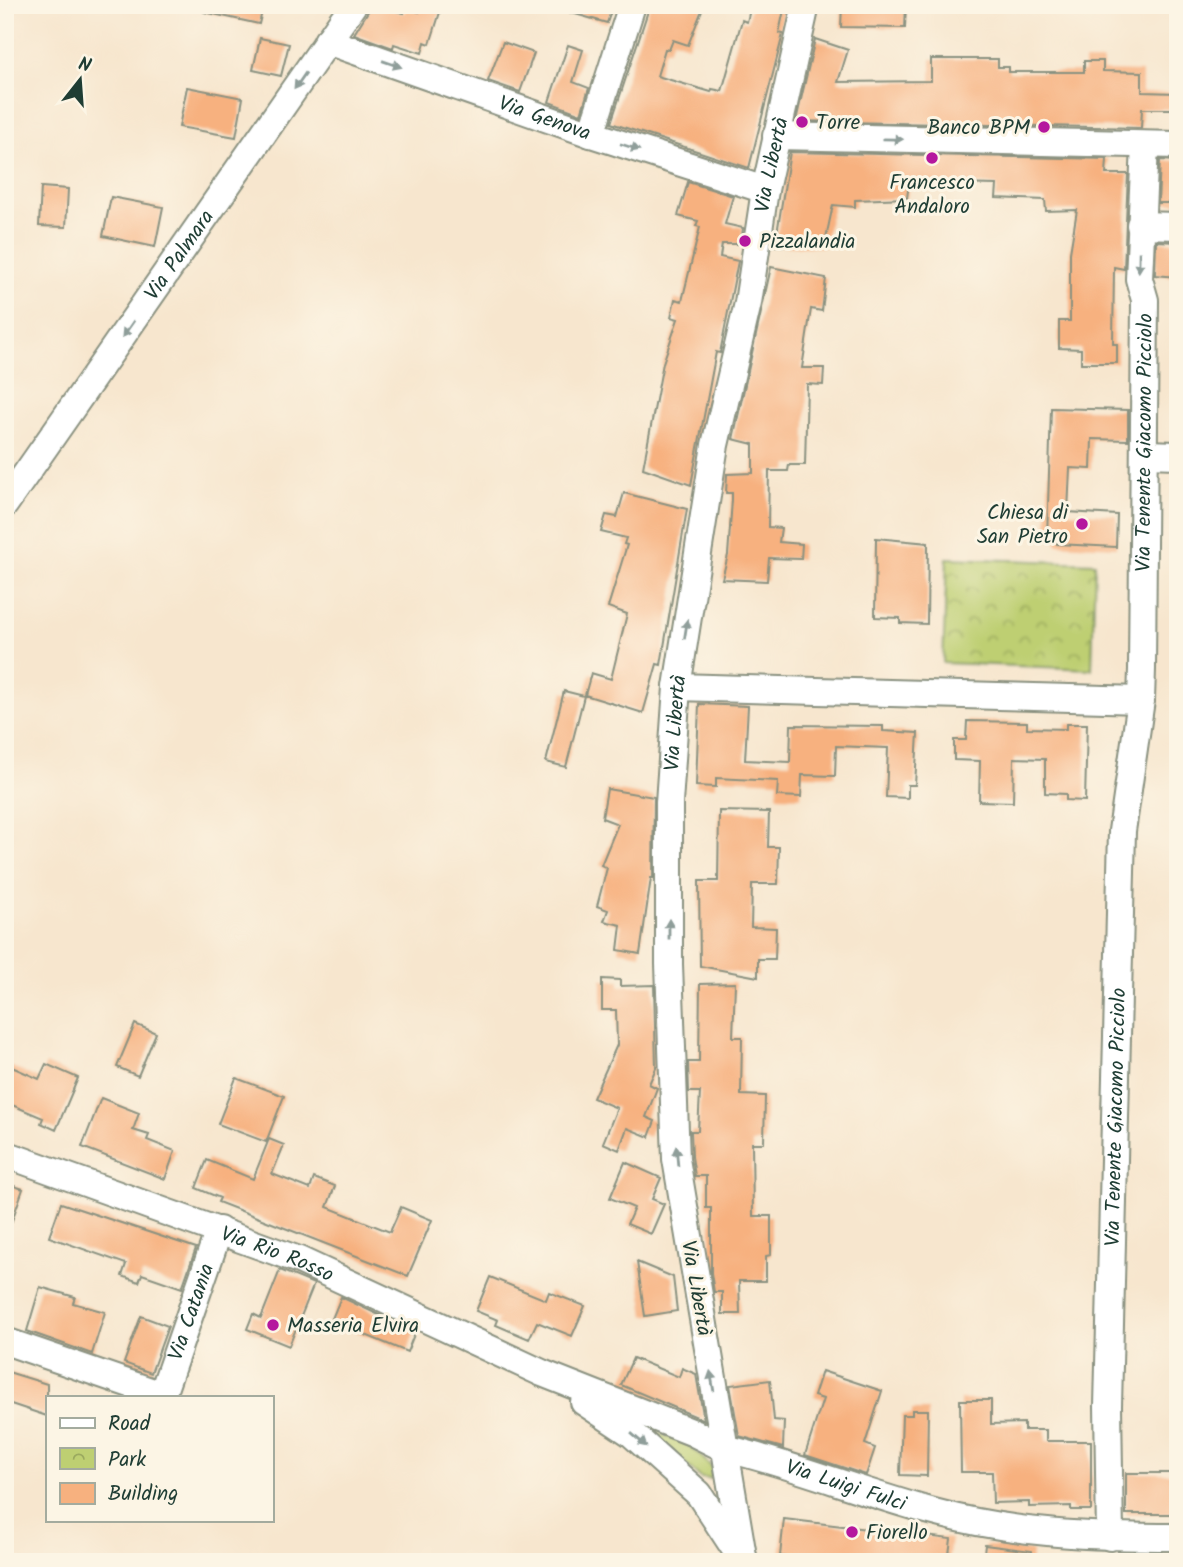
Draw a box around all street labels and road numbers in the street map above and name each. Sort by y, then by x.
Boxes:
street label: Via Genova [494,88,595,151]
street label: Via Libertà [747,114,799,215]
street label: Via Palmara [137,203,223,308]
street label: Via Tenente Giacomo Picciolo [1128,313,1163,572]
street label: Via Libertà [656,673,697,772]
street label: Via Tenente Giacomo Picciolo [1097,987,1136,1247]
street label: Via Rio Rosso [216,1218,339,1292]
street label: Via Libertà [671,1238,720,1339]
street label: Via Catania [160,1259,224,1365]
street label: Via Luigi Fulci [781,1451,911,1521]

